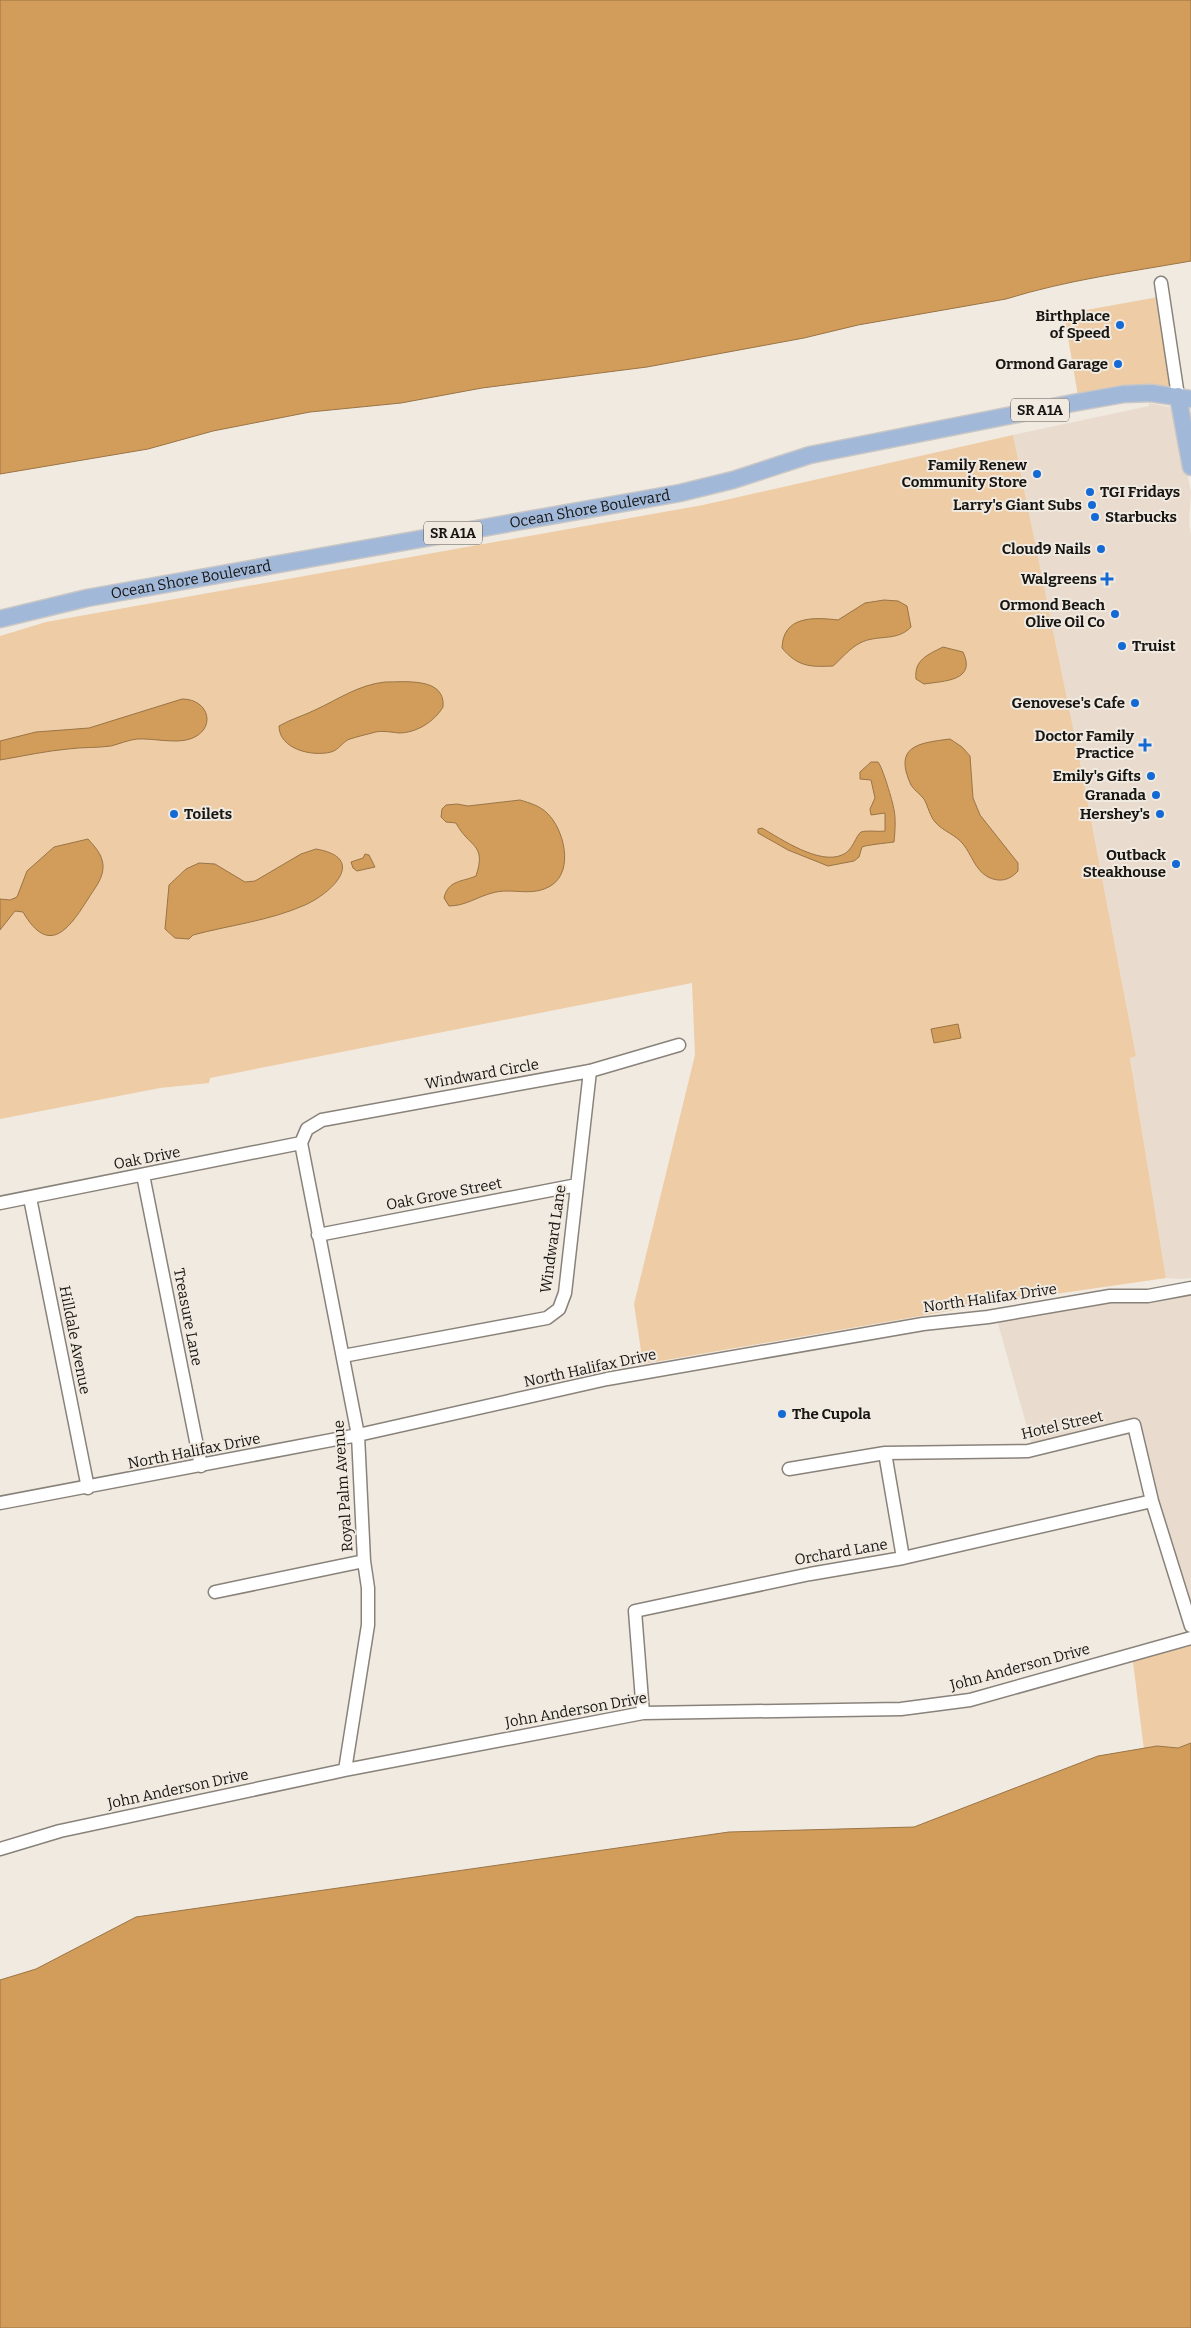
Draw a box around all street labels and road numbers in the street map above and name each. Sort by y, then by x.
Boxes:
road number: SR A1A [1011,398,1069,422]
street label: Ocean Shore Boulevard [508,486,671,532]
road number: SR A1A [424,522,482,544]
street label: Ocean Shore Boulevard [109,557,273,603]
street label: Windward Circle [424,1055,540,1093]
street label: Oak Drive [112,1143,182,1173]
street label: Oak Grove Street [385,1174,504,1214]
street label: Windward Lane [536,1184,570,1294]
street label: Treasure Lane [170,1267,206,1367]
street label: North Halifax Drive [922,1280,1058,1316]
street label: Hilldale Avenue [56,1284,94,1396]
street label: North Halifax Drive [522,1345,658,1391]
street label: Hotel Street [1019,1407,1105,1443]
street label: Royal Palm Avenue [329,1419,357,1553]
street label: North Halifax Drive [126,1429,262,1473]
street label: Orchard Lane [793,1535,889,1569]
street label: John Anderson Drive [947,1640,1092,1695]
street label: John Anderson Drive [503,1689,648,1732]
street label: John Anderson Drive [105,1765,250,1813]

